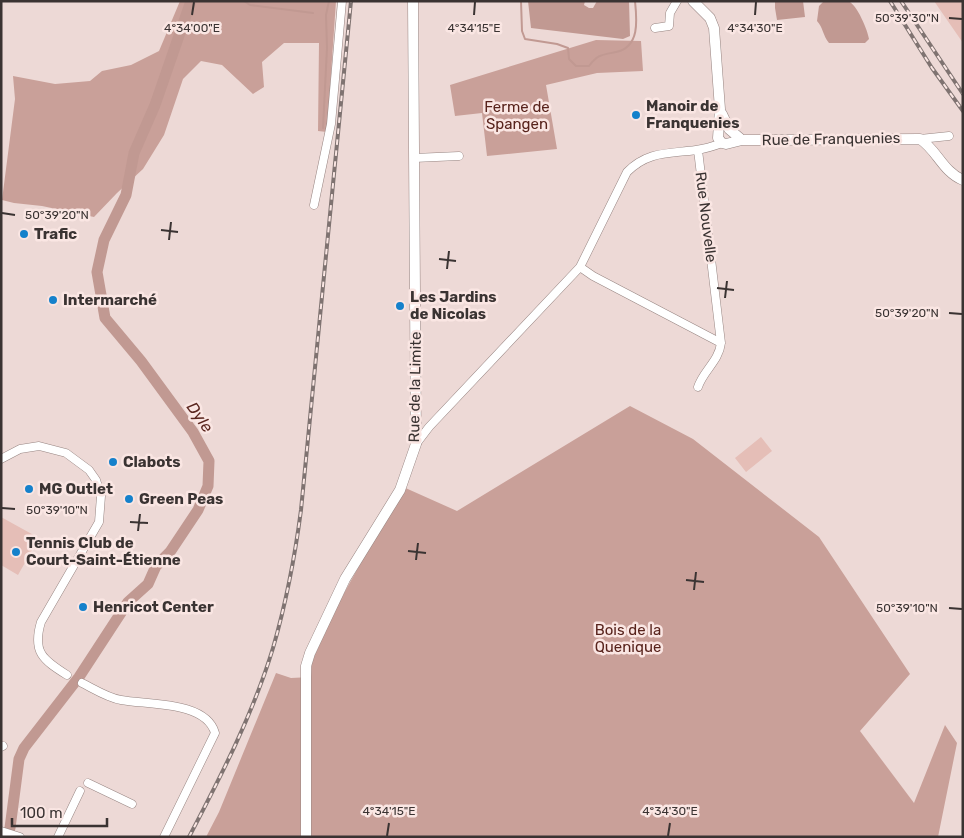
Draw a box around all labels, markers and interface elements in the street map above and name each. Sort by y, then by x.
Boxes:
text: 50°39'30"N [875,11,939,25]
text: 4°34'00"E [164,21,220,35]
text: 4°34'15"E [447,21,501,35]
text: 4°34'30"E [727,21,783,35]
place label: Manoir de Franquenies [646,97,739,132]
park label: Ferme de Spangen [484,98,550,133]
marker: Manoir de Franquenies [630,109,642,121]
street label: Rue de Franquenies [762,129,901,149]
street label: Rue Nouvelle [692,171,720,263]
text: 50°39'20"N [25,208,89,222]
place label: Trafic [34,225,77,243]
marker: Trafic [18,228,30,240]
place label: Les Jardins de Nicolas [410,288,497,323]
place label: Intermarché [63,291,157,309]
marker: Intermarché [47,294,59,306]
marker: Les Jardins de Nicolas [394,300,406,312]
text: 50°39'20"N [875,306,939,320]
street label: Rue de la Limite [405,331,425,443]
water label: Dyle [183,398,217,436]
place label: Clabots [123,453,181,471]
marker: Clabots [107,456,119,468]
place label: MG Outlet [39,480,113,498]
marker: MG Outlet [23,483,35,495]
place label: Green Peas [139,490,223,508]
marker: Green Peas [123,493,135,505]
text: 50°39'10"N [26,503,88,517]
place label: Tennis Club de Court-Saint-Étienne [26,534,181,569]
marker: Tennis Club de Court-Saint-Étienne [10,546,22,558]
place label: Henricot Center [93,598,214,616]
marker: Henricot Center [77,601,89,613]
text: 50°39'10"N [876,601,938,615]
park label: Bois de la Quenique [595,621,661,656]
scale bar [12,796,108,828]
text: 100 m [20,804,62,822]
text: 4°34'15"E [362,804,416,818]
text: 4°34'30"E [642,804,698,818]

